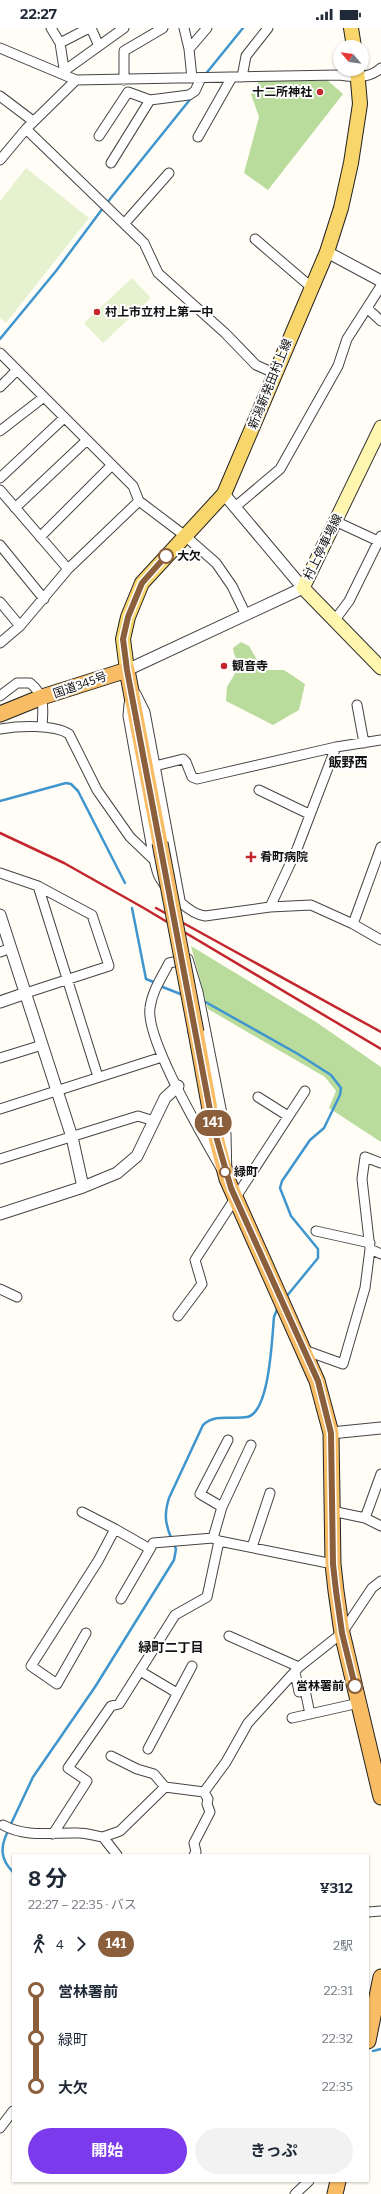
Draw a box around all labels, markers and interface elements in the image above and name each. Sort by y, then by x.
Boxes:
text: 22:27 [20,5,57,23]
north arrow [333,40,369,76]
map controls [333,40,369,76]
place label: 十二所神社 [252,85,312,99]
marker: 十二所神社 [315,87,325,97]
place label: 村上市立村上第一中 [105,305,213,319]
marker: 村上市立村上第一中 [92,307,102,317]
street label: 新潟新発田村上線 [246,337,294,431]
street label: 村上停車場線 [301,512,345,582]
marker: 大欠 [158,548,174,564]
place label: 大欠 [177,549,201,563]
place label: 観音寺 [232,659,268,673]
marker: 観音寺 [219,661,229,671]
street label: 国道345号 [51,669,109,701]
district label: 飯野西 [328,755,368,770]
place label: 肴町病院 [260,850,308,864]
marker: 肴町病院 [245,851,257,863]
line badge: 141 [190,1110,236,1136]
text: 141 [203,1114,223,1131]
place label: 緑町 [234,1165,258,1179]
marker: 緑町 [219,1166,231,1178]
district label: 緑町二丁目 [137,1640,204,1655]
marker: 営林署前 [347,1678,363,1694]
place label: 営林署前 [296,1679,344,1693]
text: 8 分 [28,1865,67,1892]
text: ¥312 [319,1879,353,1897]
text: 22:27 – 22:35 · バス [28,1897,137,1912]
icon: walk [28,1933,50,1955]
icon: forward [70,1933,92,1955]
text: 141 [106,1935,126,1952]
text: 4 [56,1937,64,1952]
text: 2駅 [333,1938,353,1953]
text: 営林署前 [58,1983,118,2001]
text: 22:31 [323,1983,353,1998]
text: 緑町 [58,2031,88,2049]
text: 22:32 [322,2031,353,2046]
text: 大欠 [58,2079,88,2097]
text: 22:35 [322,2079,353,2094]
button: 開始 [28,2128,187,2174]
button: きっぷ [195,2128,353,2174]

